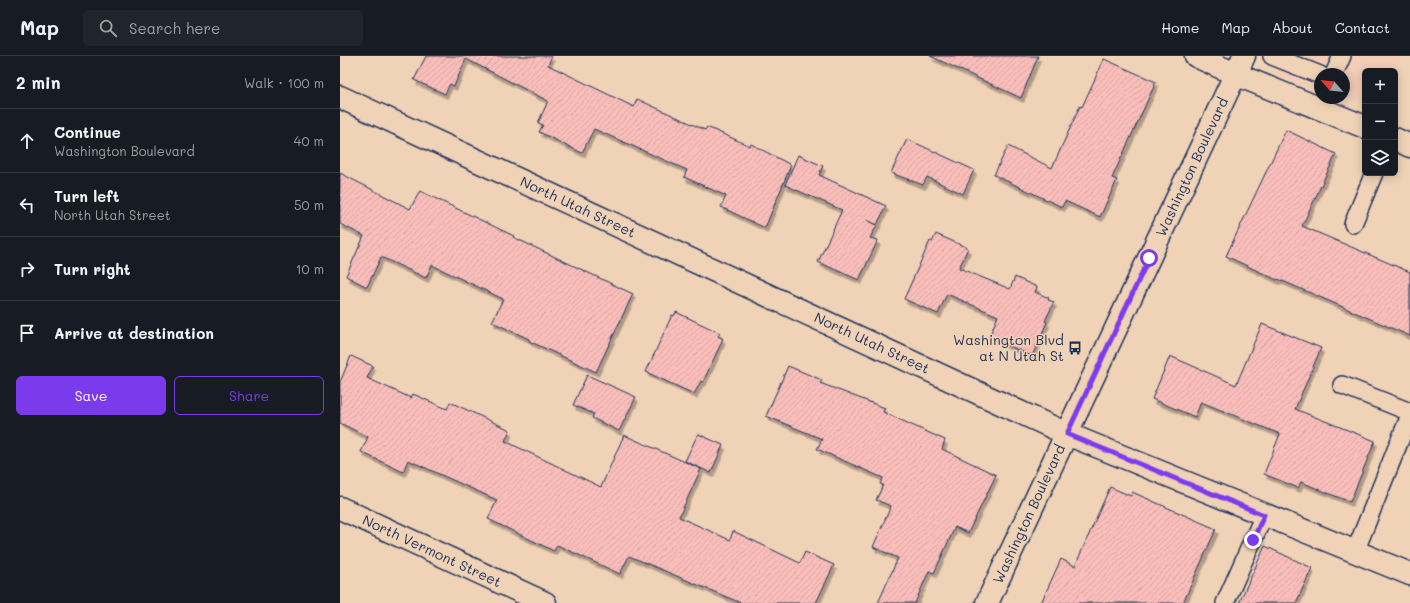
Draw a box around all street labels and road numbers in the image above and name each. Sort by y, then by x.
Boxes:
street label: Washington Boulevard [1151,94,1232,239]
street label: North Utah Street [517,171,639,242]
street label: North Utah Street [811,307,933,378]
street label: Washington Boulevard [988,441,1069,586]
street label: North Vermont Street [360,510,505,591]

